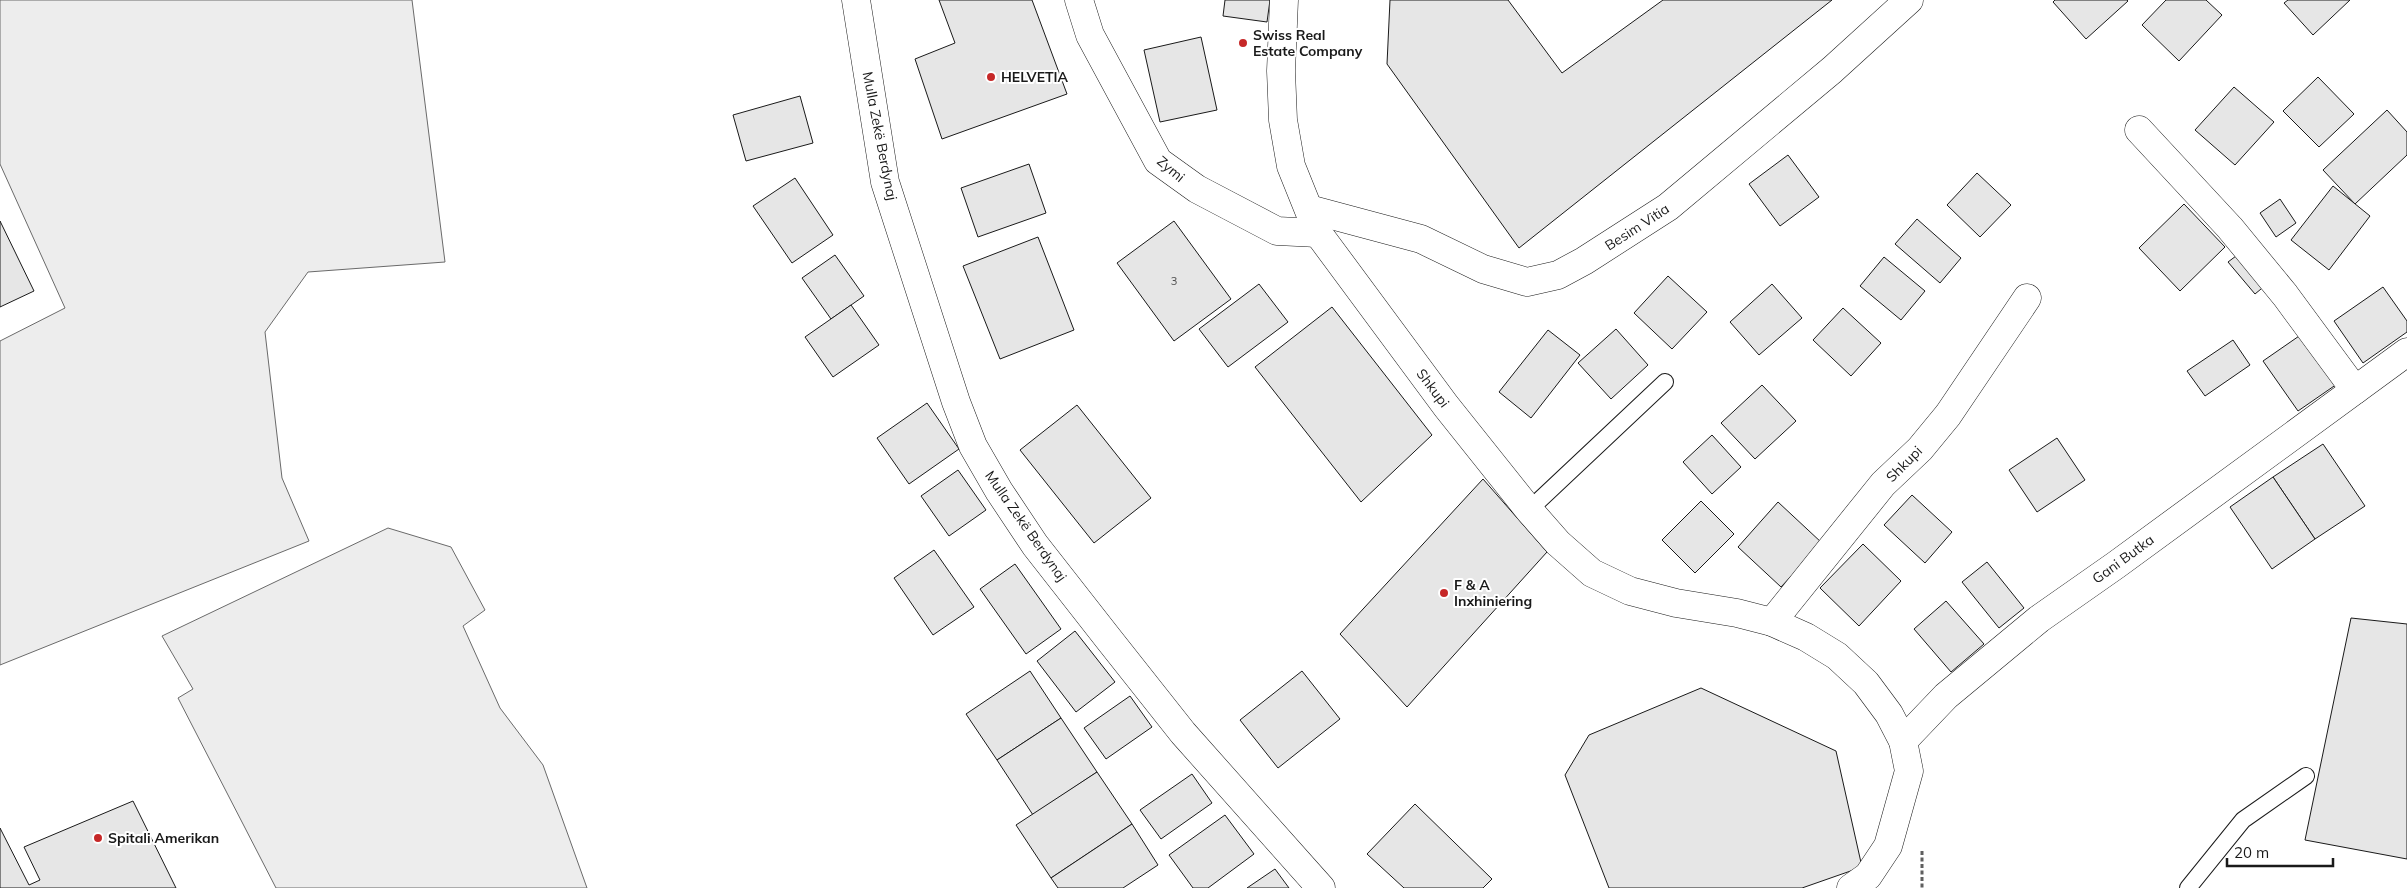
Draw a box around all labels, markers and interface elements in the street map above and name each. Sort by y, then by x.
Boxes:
place label: Swiss Real Estate Company [1253,26,1363,60]
marker: Swiss Real Estate Company [1237,37,1249,49]
place label: HELVETIA [1001,68,1069,86]
street label: Mulla Zekë Berdynaj [859,70,901,202]
marker: HELVETIA [985,71,997,83]
street label: Zymi [1153,152,1189,186]
street label: Besim Vitia [1601,200,1673,254]
house number: 3 [1171,274,1177,288]
street label: Shkupi [1413,365,1453,411]
street label: Shkupi [1882,442,1926,486]
street label: Mulla Zekë Berdynaj [981,467,1071,585]
street label: Gani Butka [2089,531,2157,587]
place label: F & A Inxhiniering [1454,576,1532,610]
marker: F & A Inxhiniering [1438,587,1450,599]
place label: Spitali Amerikan [108,829,219,847]
marker: Spitali Amerikan [92,832,104,844]
scale bar [2227,836,2333,868]
text: 20 m [2234,843,2269,862]

